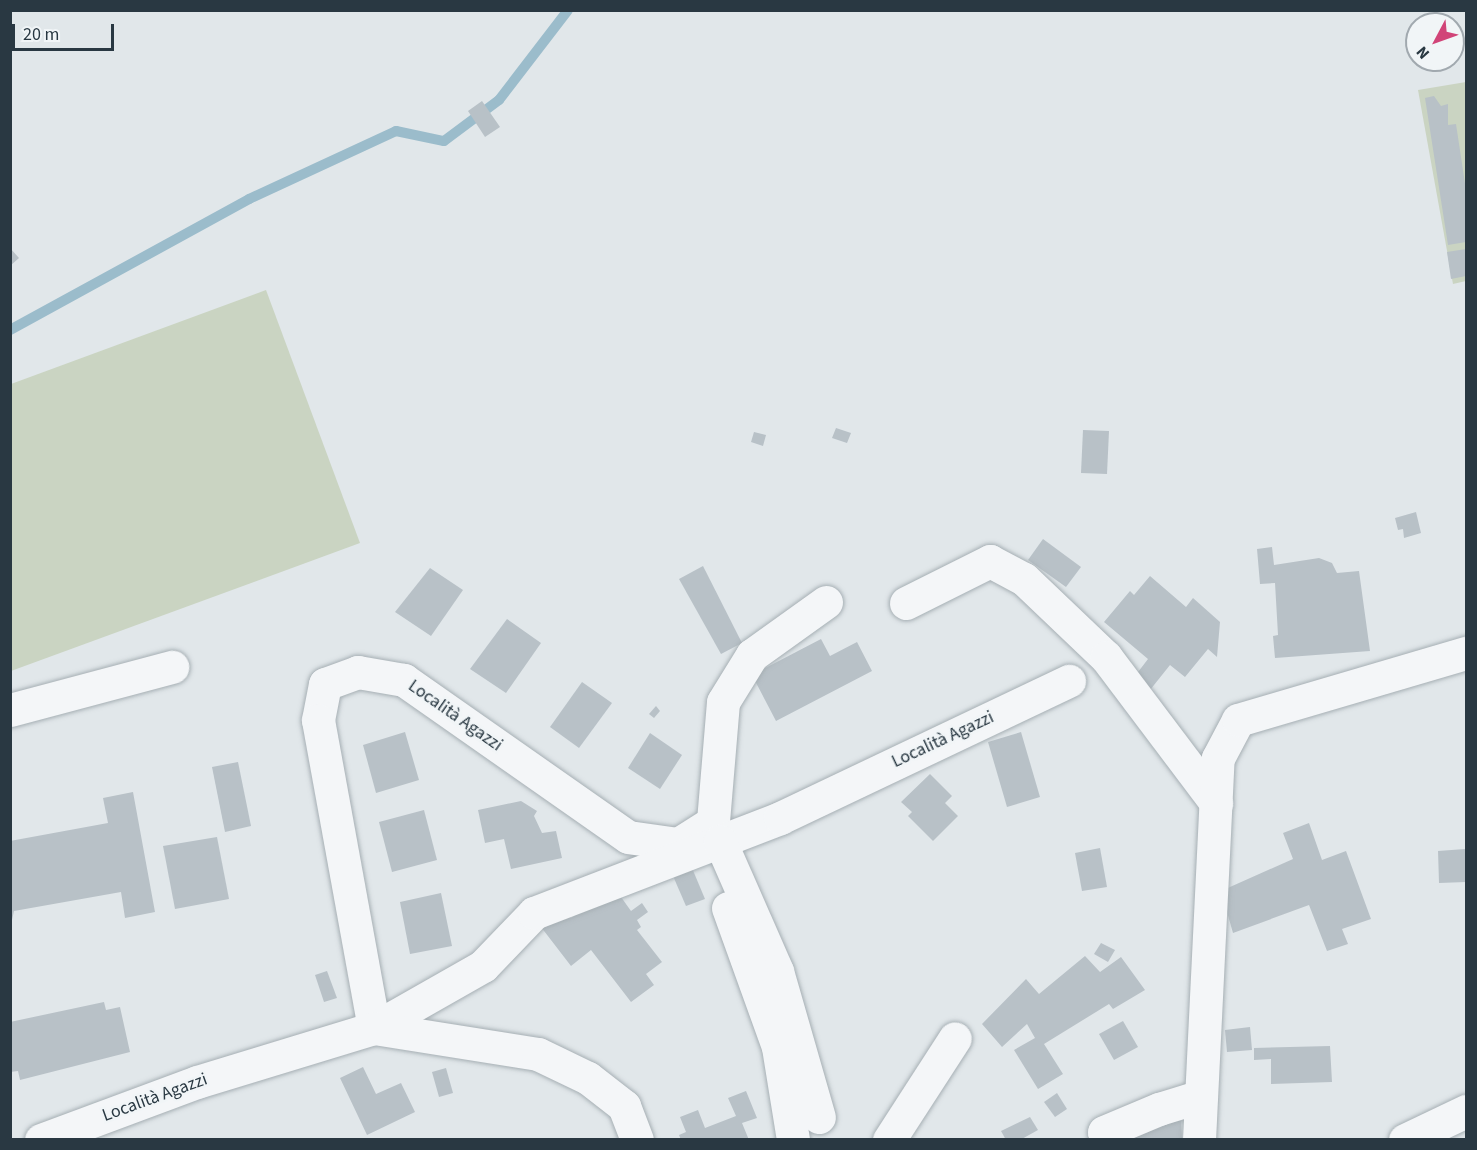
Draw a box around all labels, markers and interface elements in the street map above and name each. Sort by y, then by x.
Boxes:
scale bar [15,12,117,50]
north arrow [1405,12,1465,72]
text: 20 m [23,22,59,47]
text: N [1411,41,1435,64]
street label: Località Agazzi [404,676,506,756]
street label: Località Agazzi [889,707,997,773]
street label: Località Agazzi [100,1069,210,1127]

